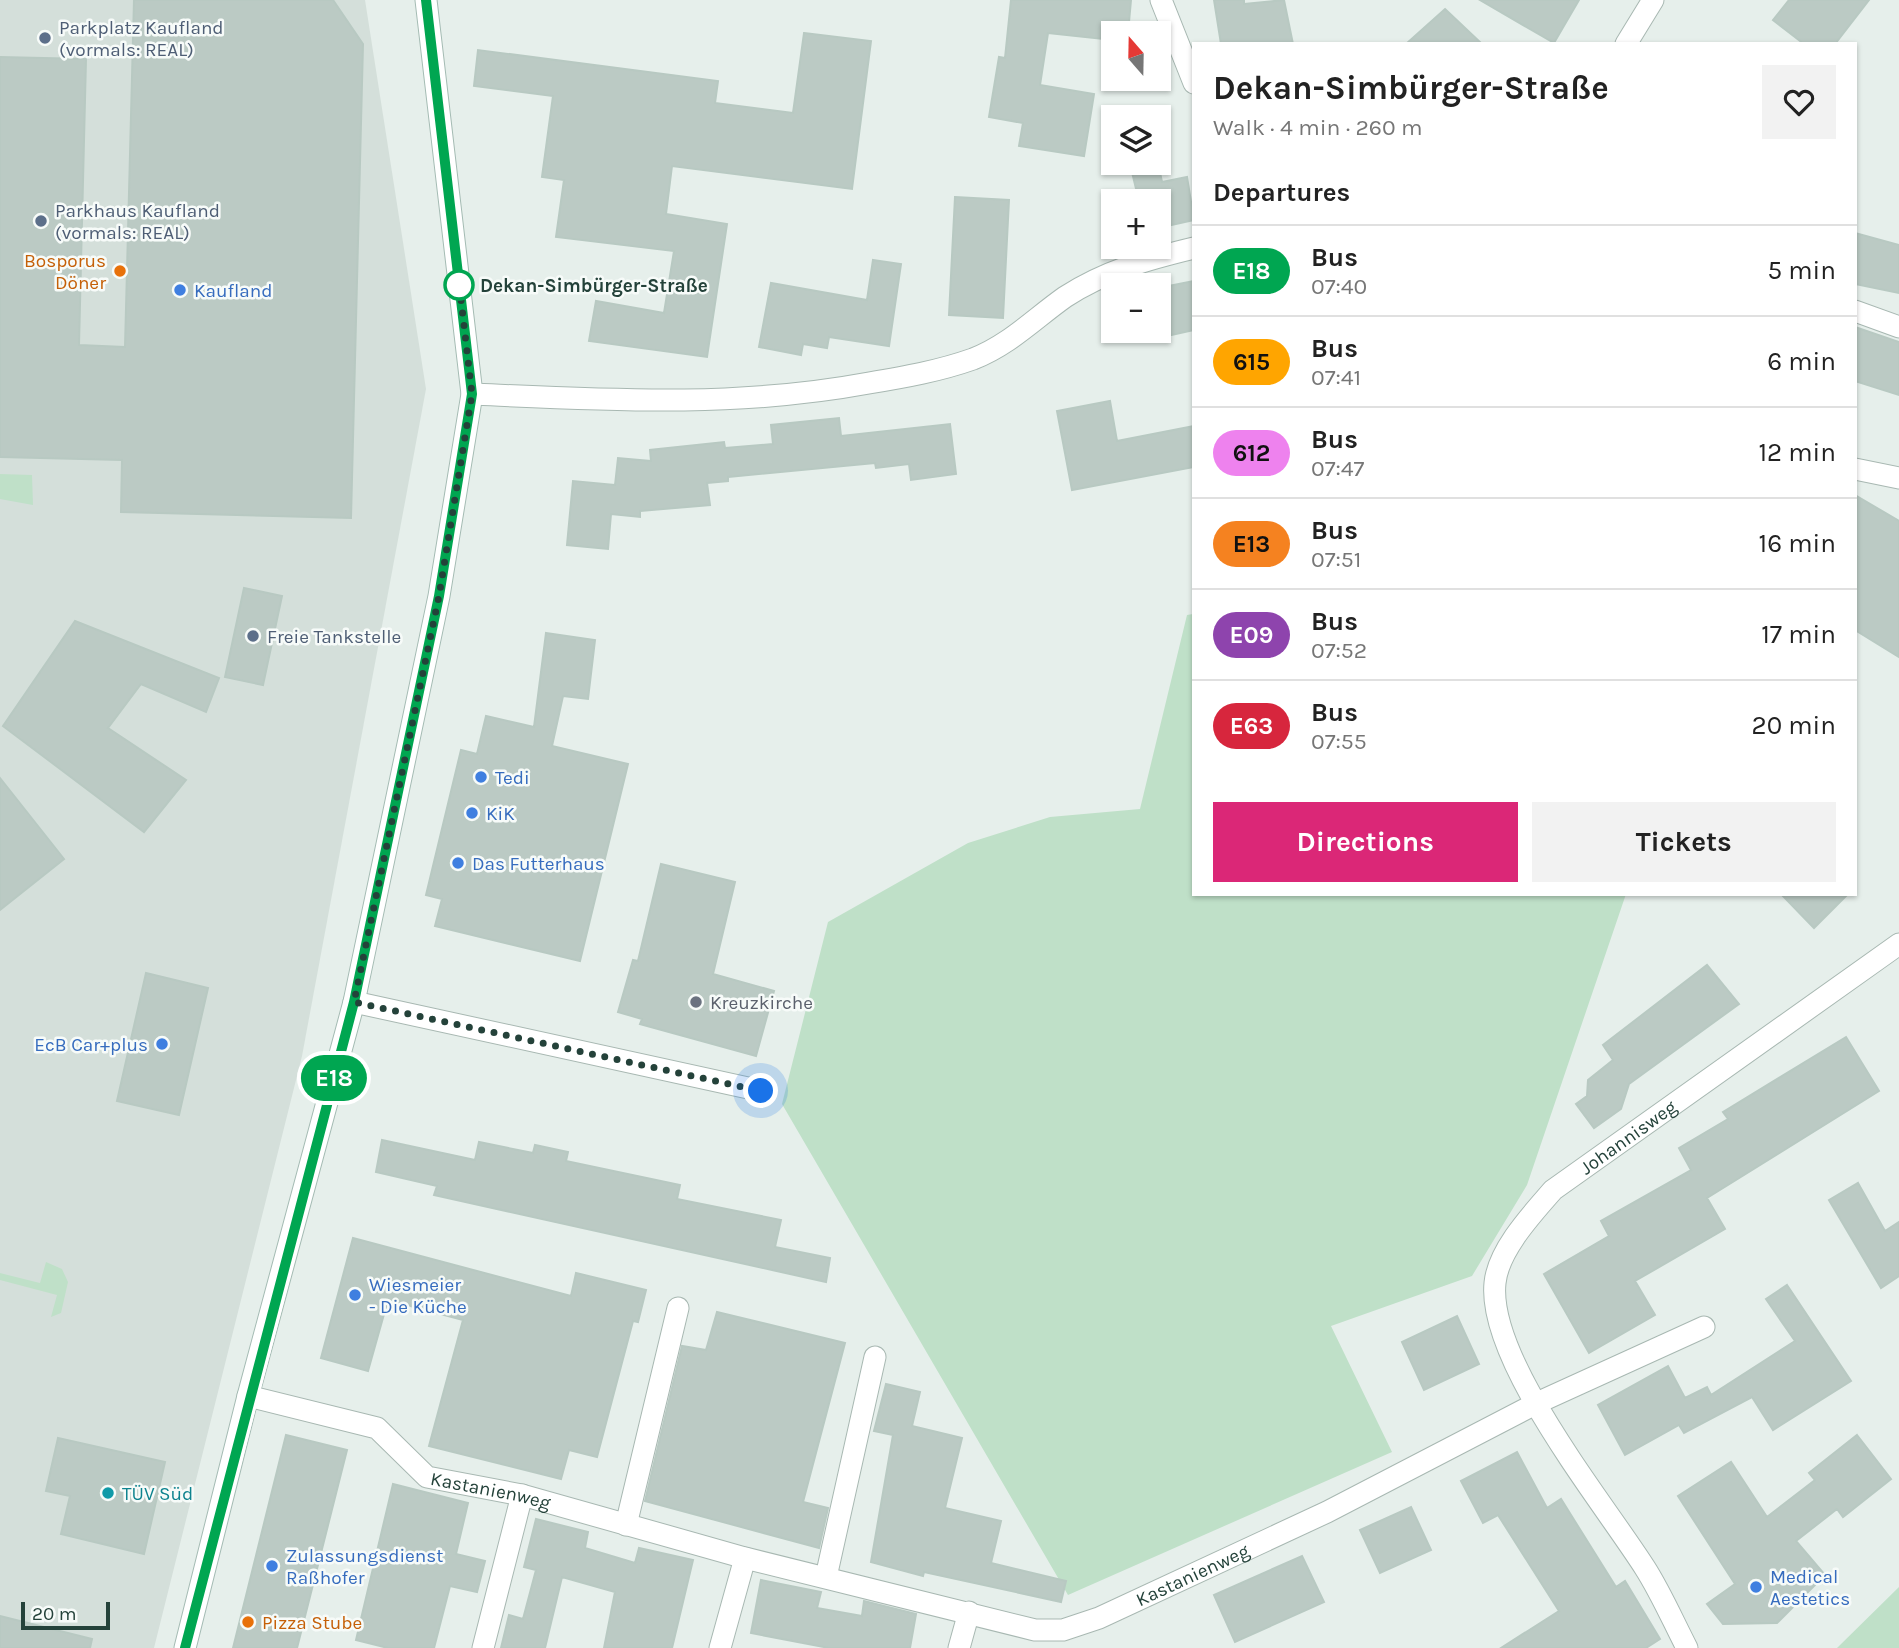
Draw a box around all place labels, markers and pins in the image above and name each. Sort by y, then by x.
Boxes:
place label: Parkplatz Kaufland (vormals: REAL) [59,17,224,61]
marker: Parkplatz Kaufland (vormals: REAL) [37,30,53,46]
place label: Parkhaus Kaufland (vormals: REAL) [55,200,220,244]
marker: Parkhaus Kaufland (vormals: REAL) [33,213,49,229]
place label: Bosporus Döner [24,250,106,294]
marker: Bosporus Döner [112,263,128,279]
marker: Dekan-Simbürger-Straße [444,270,474,300]
place label: Dekan-Simbürger-Straße [480,275,708,297]
place label: Kaufland [194,280,273,302]
marker: Kaufland [172,282,188,298]
place label: Freie Tankstelle [267,626,401,648]
marker: Freie Tankstelle [245,628,261,644]
place label: Tedi [495,767,530,789]
marker: Tedi [473,769,489,785]
place label: KiK [486,803,515,825]
marker: KiK [464,805,480,821]
place label: Das Futterhaus [472,853,605,875]
marker: Das Futterhaus [450,855,466,871]
place label: Kreuzkirche [710,992,813,1014]
marker: Kreuzkirche [688,994,704,1010]
place label: EcB Car+plus [34,1034,148,1056]
marker: EcB Car+plus [154,1036,170,1052]
place label: Wiesmeier - Die Küche [369,1274,467,1318]
marker: Wiesmeier - Die Küche [347,1287,363,1303]
place label: TÜV Süd [122,1483,193,1505]
marker: TÜV Süd [100,1485,116,1501]
place label: Zulassungsdienst Raßhofer [286,1545,443,1589]
marker: Zulassungsdienst Raßhofer [264,1558,280,1574]
place label: Medical Aestetics [1770,1566,1850,1610]
marker: Medical Aestetics [1748,1579,1764,1595]
place label: Pizza Stube [262,1612,362,1634]
marker: Pizza Stube [240,1614,256,1630]

